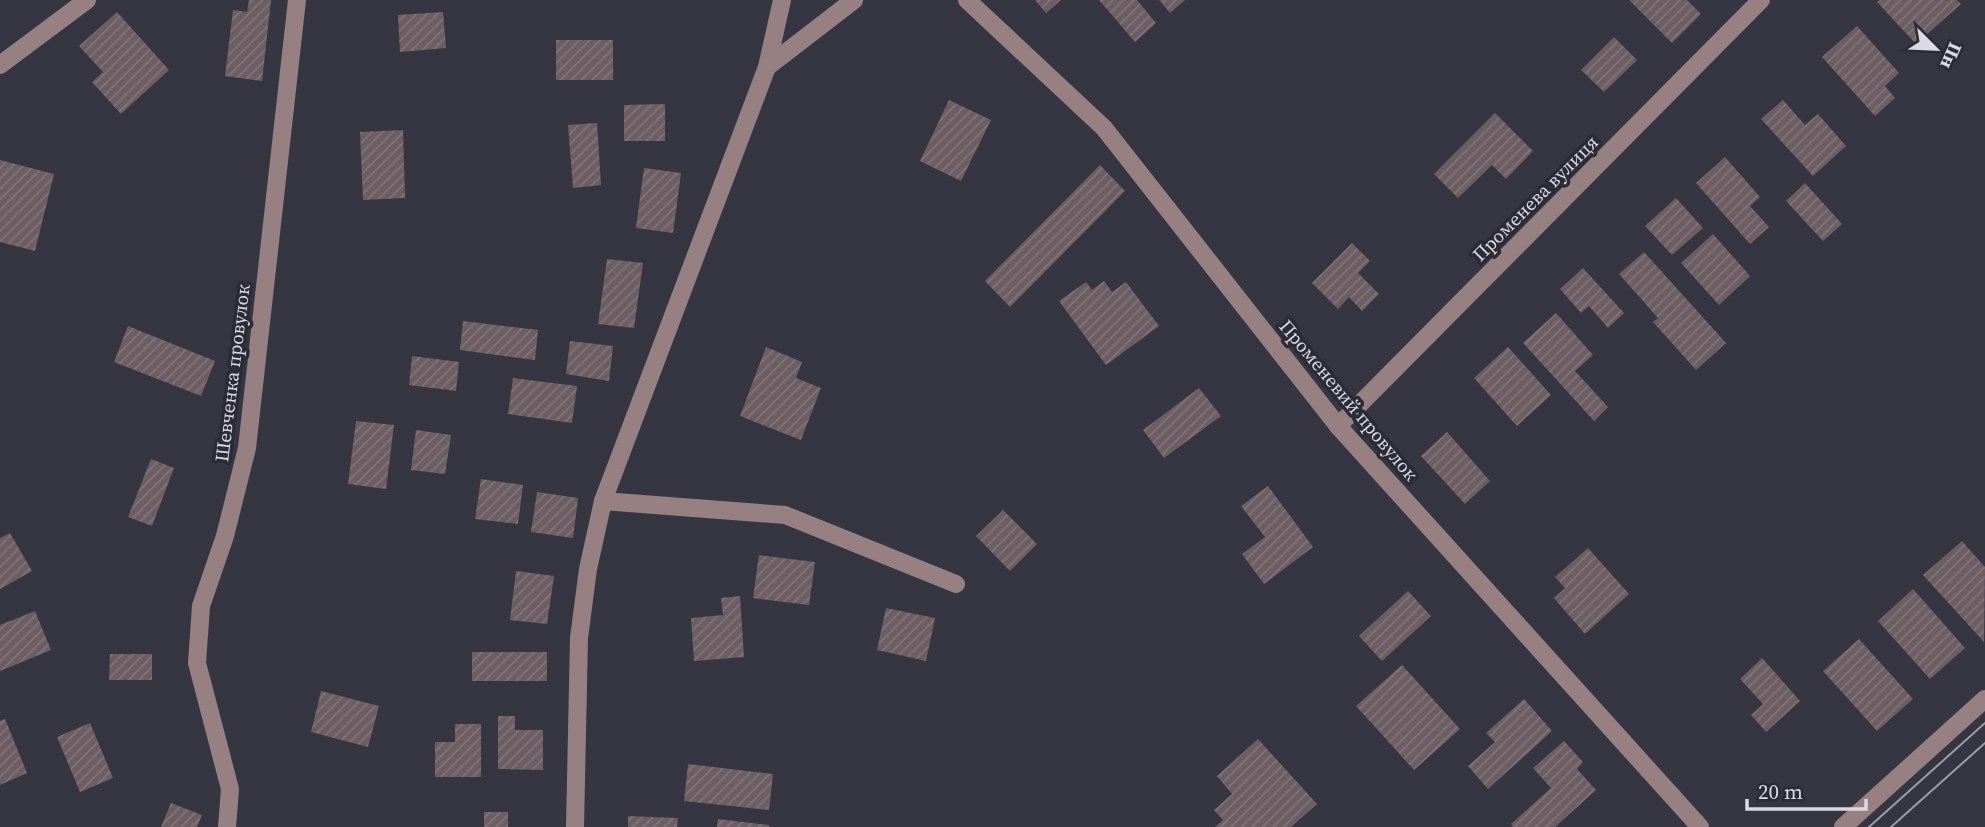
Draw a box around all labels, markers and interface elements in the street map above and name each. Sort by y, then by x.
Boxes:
north arrow [1901,14,1971,84]
text: Пн [1934,38,1969,73]
street label: Променева вулиця [1466,129,1604,267]
street label: Шевченка провулок [208,282,256,463]
street label: Променевий провулок [1274,314,1425,487]
scale bar [1747,768,1866,812]
text: 20 m [1758,777,1803,806]

